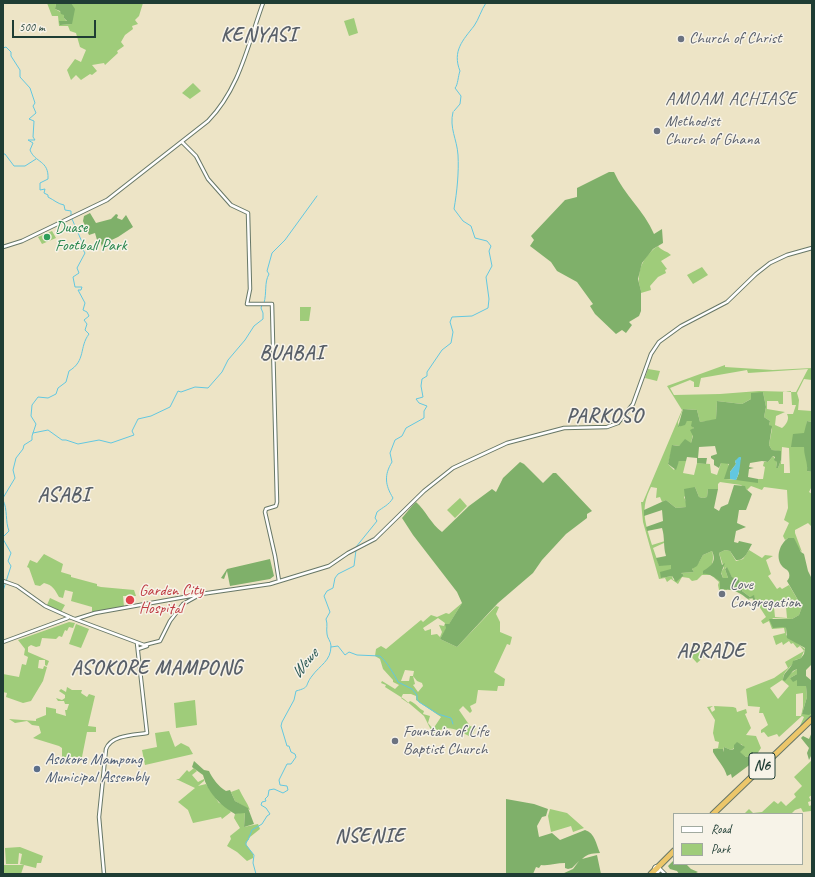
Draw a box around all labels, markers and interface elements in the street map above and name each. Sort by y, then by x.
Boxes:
scale bar [14,12,98,38]
text: 500 m [19,19,45,35]
district label: KENYASI [221,24,297,48]
place label: Church of Christ [689,29,782,49]
marker: Church of Christ [676,34,686,44]
district label: AMOAM ACHIASE [665,88,797,110]
place label: Methodist Church of Ghana [665,112,759,150]
marker: Methodist Church of Ghana [652,126,662,136]
place label: Duase Football Park [55,218,127,256]
marker: Duase Football Park [42,232,52,242]
district label: BUABAI [260,342,324,366]
district label: PARKOSO [567,405,643,429]
district label: ASABI [37,484,91,508]
place label: Love Congregation [730,575,800,613]
place label: Garden City Hospital [139,581,203,619]
marker: Love Congregation [717,589,727,599]
marker: Garden City Hospital [124,594,136,606]
district label: APRADE [677,640,745,664]
water label: Wewe [287,645,323,683]
district label: ASOKORE MAMPONG [72,657,242,681]
place label: Fountain of Life Baptist Church [403,722,489,760]
marker: Fountain of Life Baptist Church [390,736,400,746]
place label: Asokore Mampong Municipal Assembly [45,750,149,788]
road number: N6 [749,753,775,779]
marker: Asokore Mampong Municipal Assembly [32,764,42,774]
legend [673,813,803,865]
text: Road [711,821,731,837]
district label: NSENIE [335,825,405,849]
text: Park [711,841,730,857]

